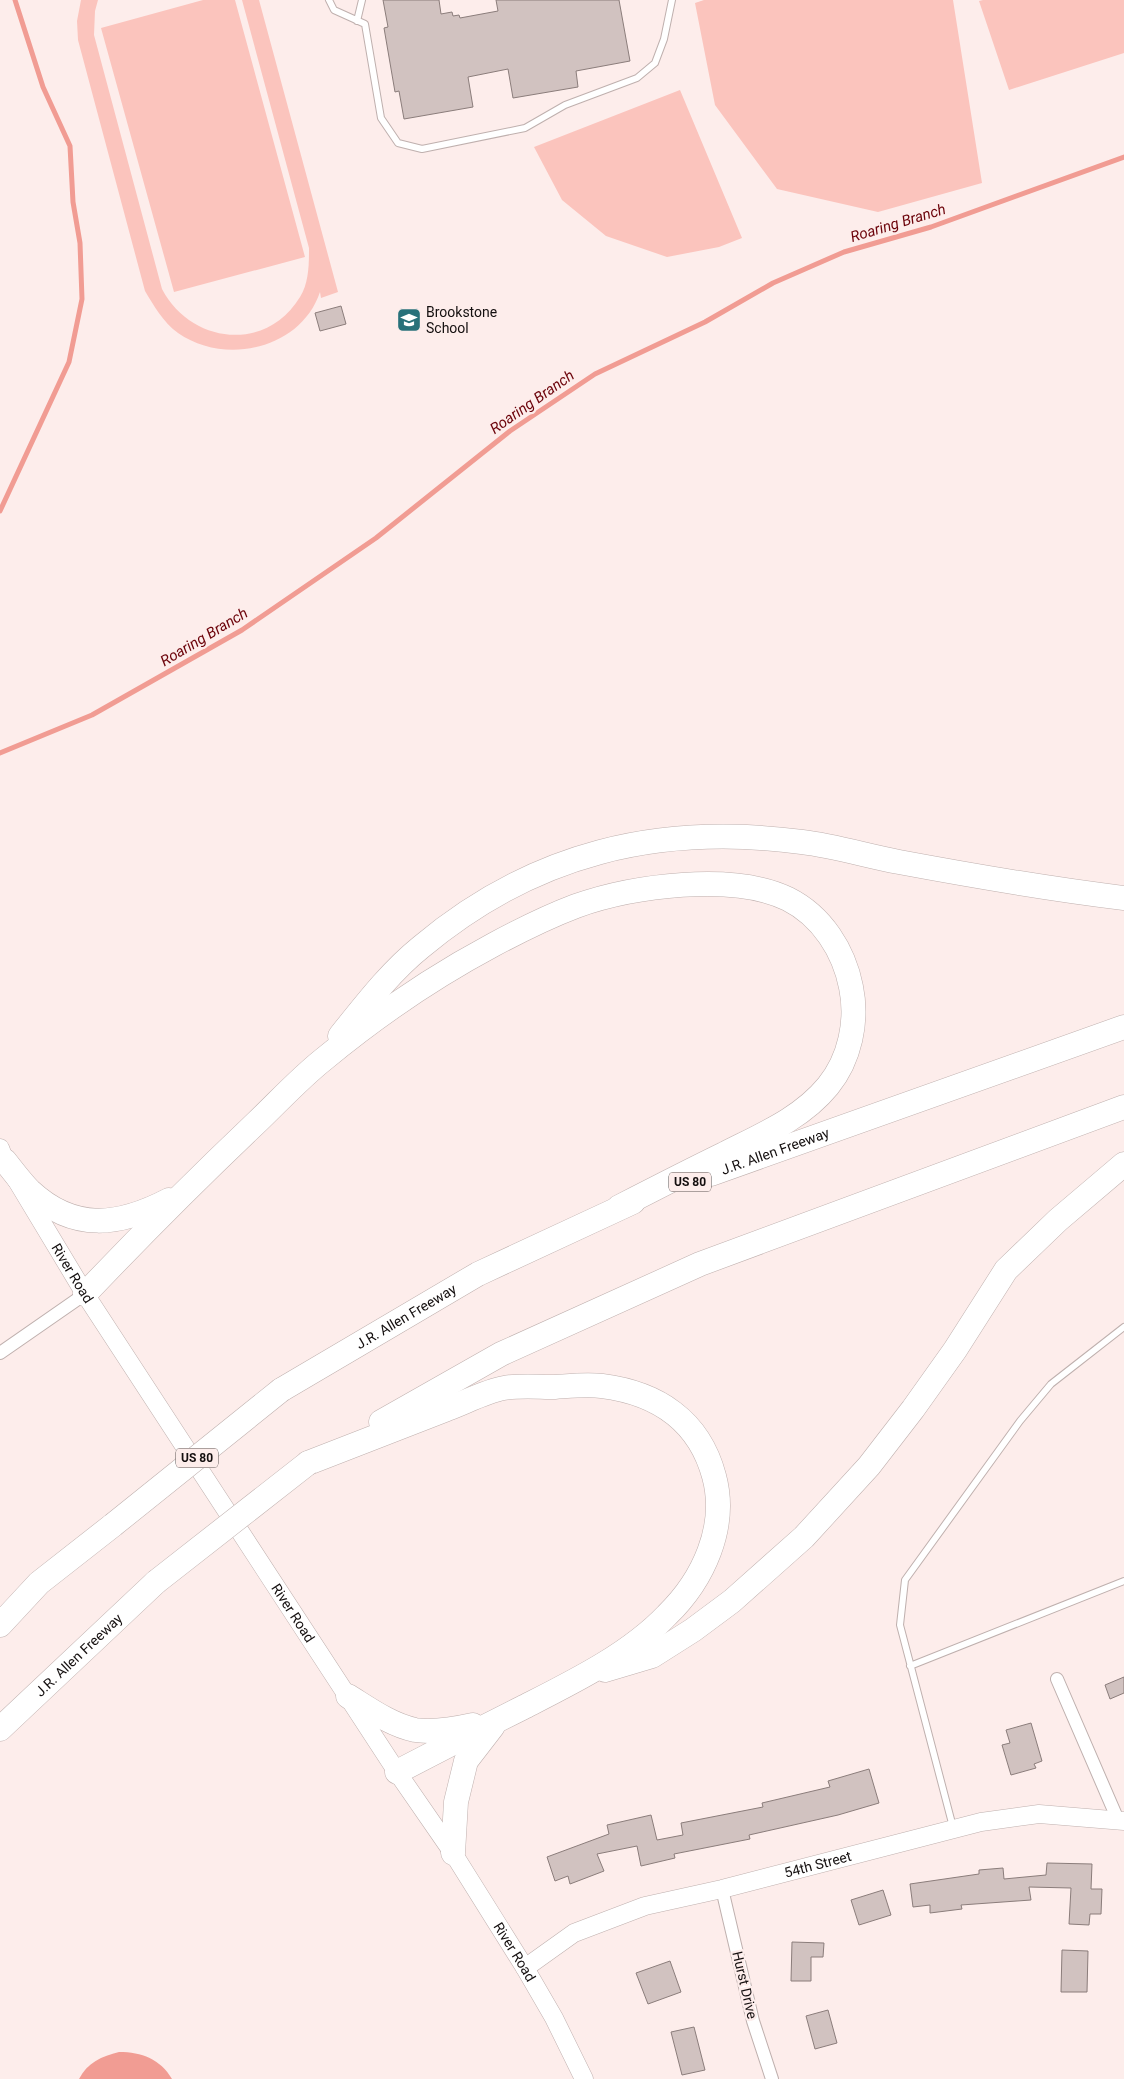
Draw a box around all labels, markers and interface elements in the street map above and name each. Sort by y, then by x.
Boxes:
water label: Roaring Branch [848,200,948,246]
place label: Brookstone School [426,304,497,336]
school or university icon: Brookstone School [396,307,422,333]
water label: Roaring Branch [486,366,578,438]
water label: Roaring Branch [157,604,251,670]
street label: J.R. Allen Freeway [719,1124,832,1178]
road number: US 80 [669,1172,711,1192]
street label: River Road [49,1241,97,1306]
street label: J.R. Allen Freeway [353,1281,459,1352]
road number: US 80 [176,1449,218,1468]
street label: River Road [268,1581,318,1645]
street label: J.R. Allen Freeway [32,1610,126,1700]
street label: 54th Street [783,1848,853,1881]
street label: River Road [490,1919,539,1984]
street label: Hurst Drive [729,1949,761,2021]

